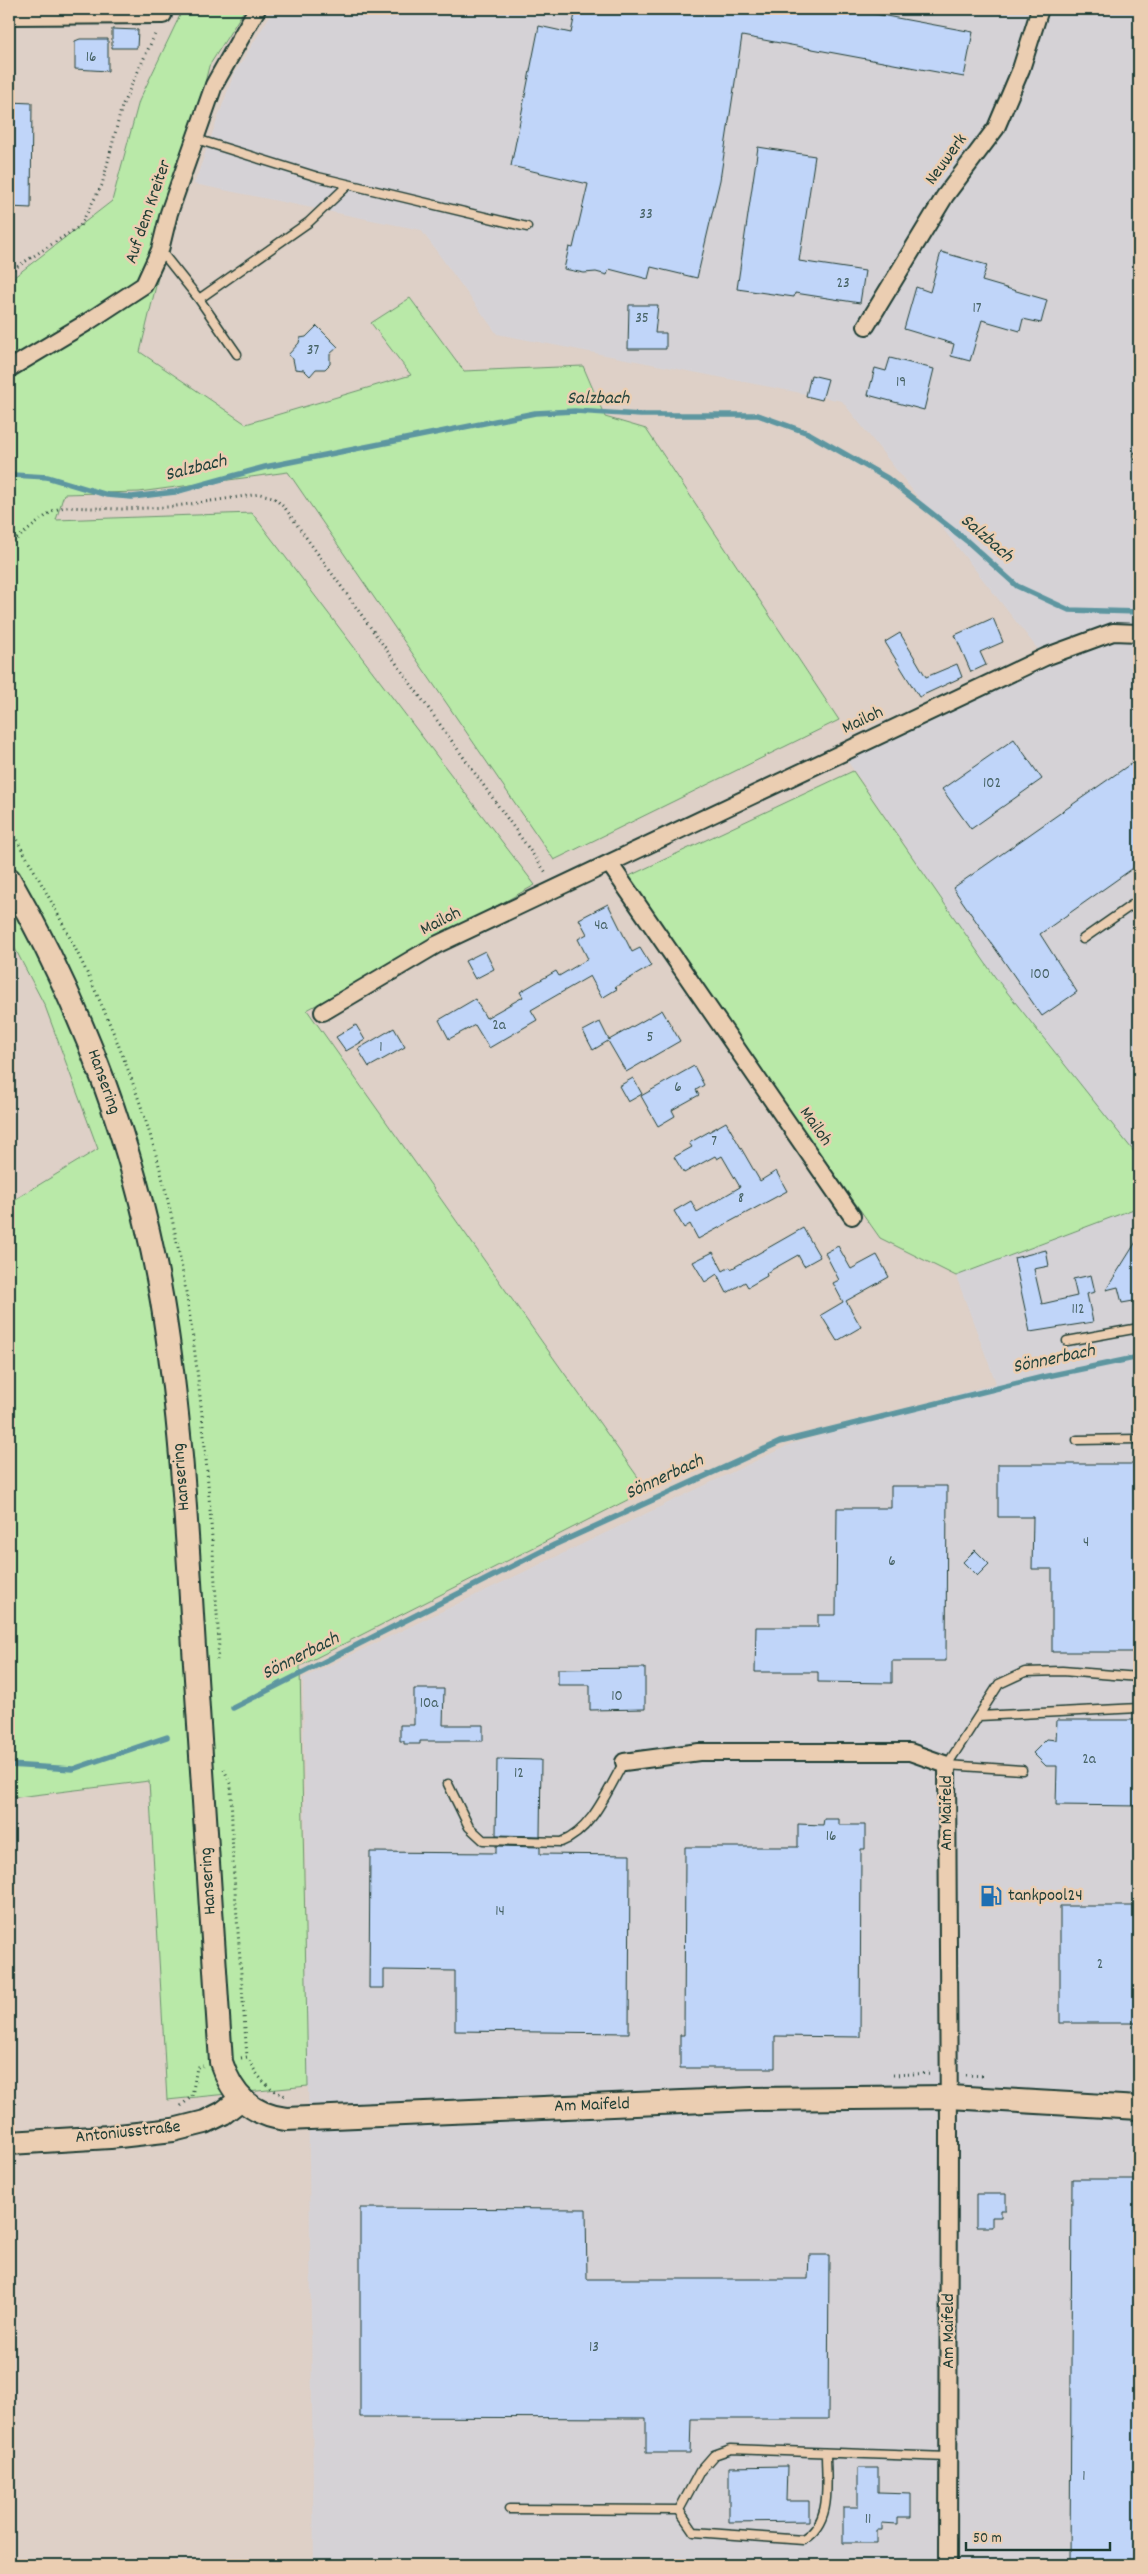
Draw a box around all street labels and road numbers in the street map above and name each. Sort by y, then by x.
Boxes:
street label: Neuwerk [920,129,974,191]
street label: Auf dem Kreiter [120,156,179,267]
street label: Mailoh [838,701,888,741]
street label: Mailoh [416,901,466,943]
street label: Hansering [80,1046,126,1118]
street label: Mailoh [792,1102,838,1152]
street label: Hansering [167,1442,197,1512]
street label: Am Maifeld [935,1775,960,1851]
street label: Hansering [194,1846,224,1916]
street label: Am Maifeld [554,2092,630,2120]
street label: Antoniusstraße [74,2115,182,2151]
street label: Am Maifeld [937,2293,962,2369]

